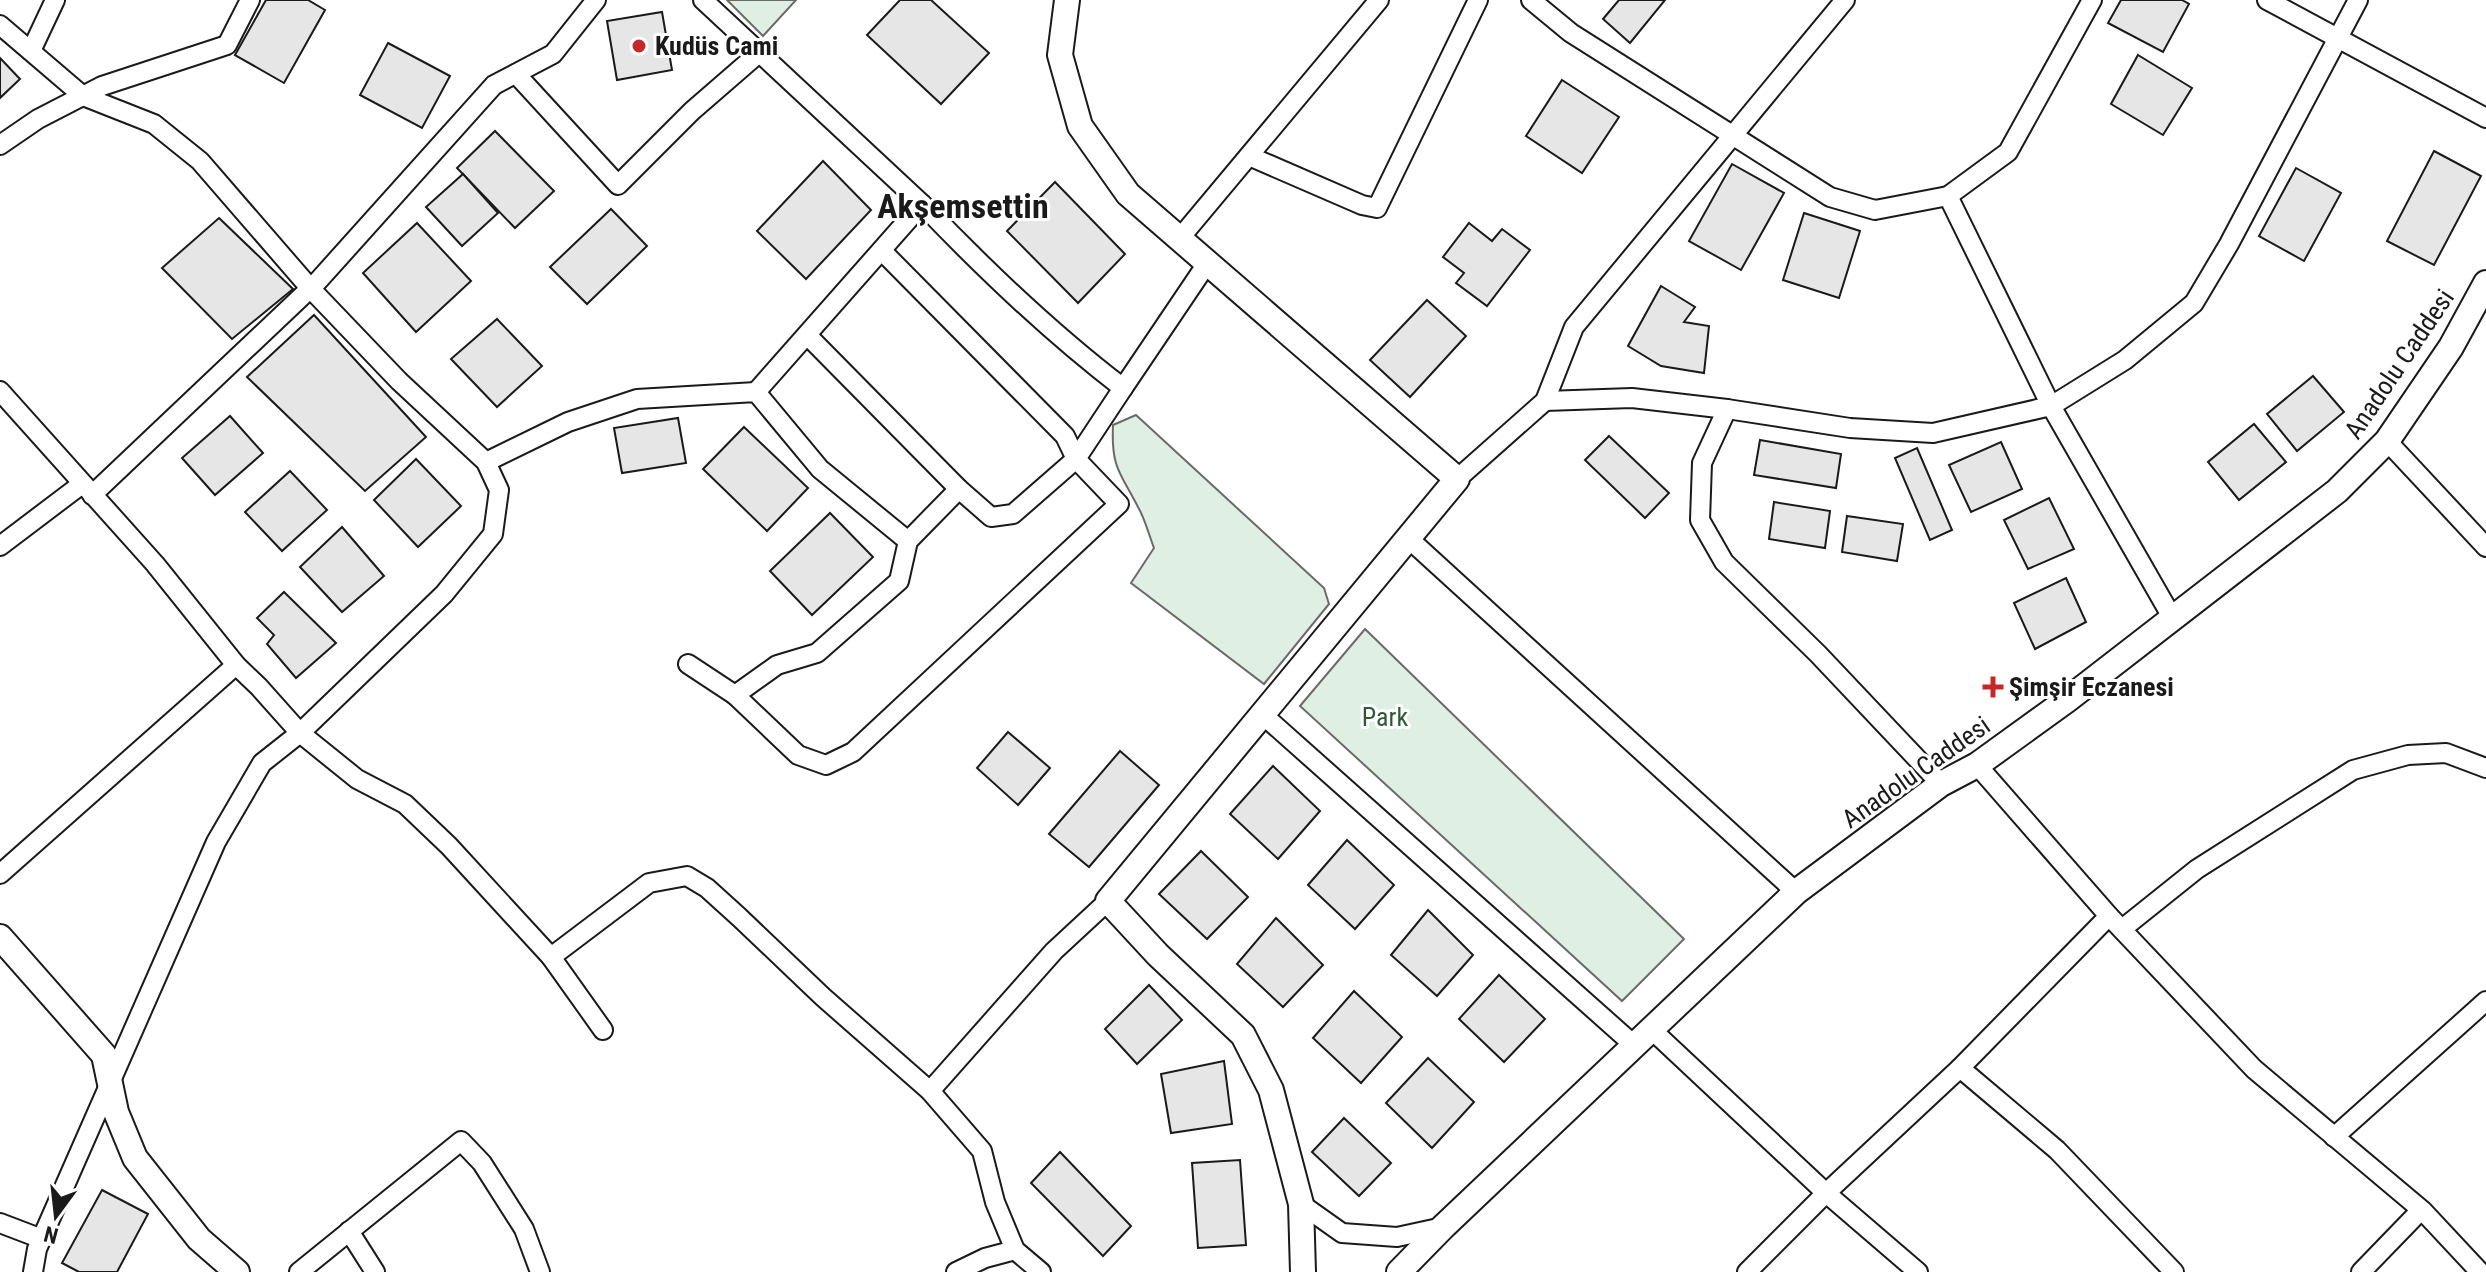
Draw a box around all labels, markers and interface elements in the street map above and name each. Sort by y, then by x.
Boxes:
place label: Kudüs Cami [655,31,778,61]
marker: Kudüs Cami [630,37,648,55]
district label: Akşemsettin [877,186,1049,226]
street label: Anadolu Caddesi [2338,284,2460,444]
place label: Şimşir Eczanesi [2009,672,2174,702]
marker: Şimşir Eczanesi [1984,678,2002,696]
park label: Park [1362,702,1408,732]
street label: Anadolu Caddesi [1836,710,1996,834]
north arrow [16,1176,96,1256]
text: N [41,1221,61,1249]

